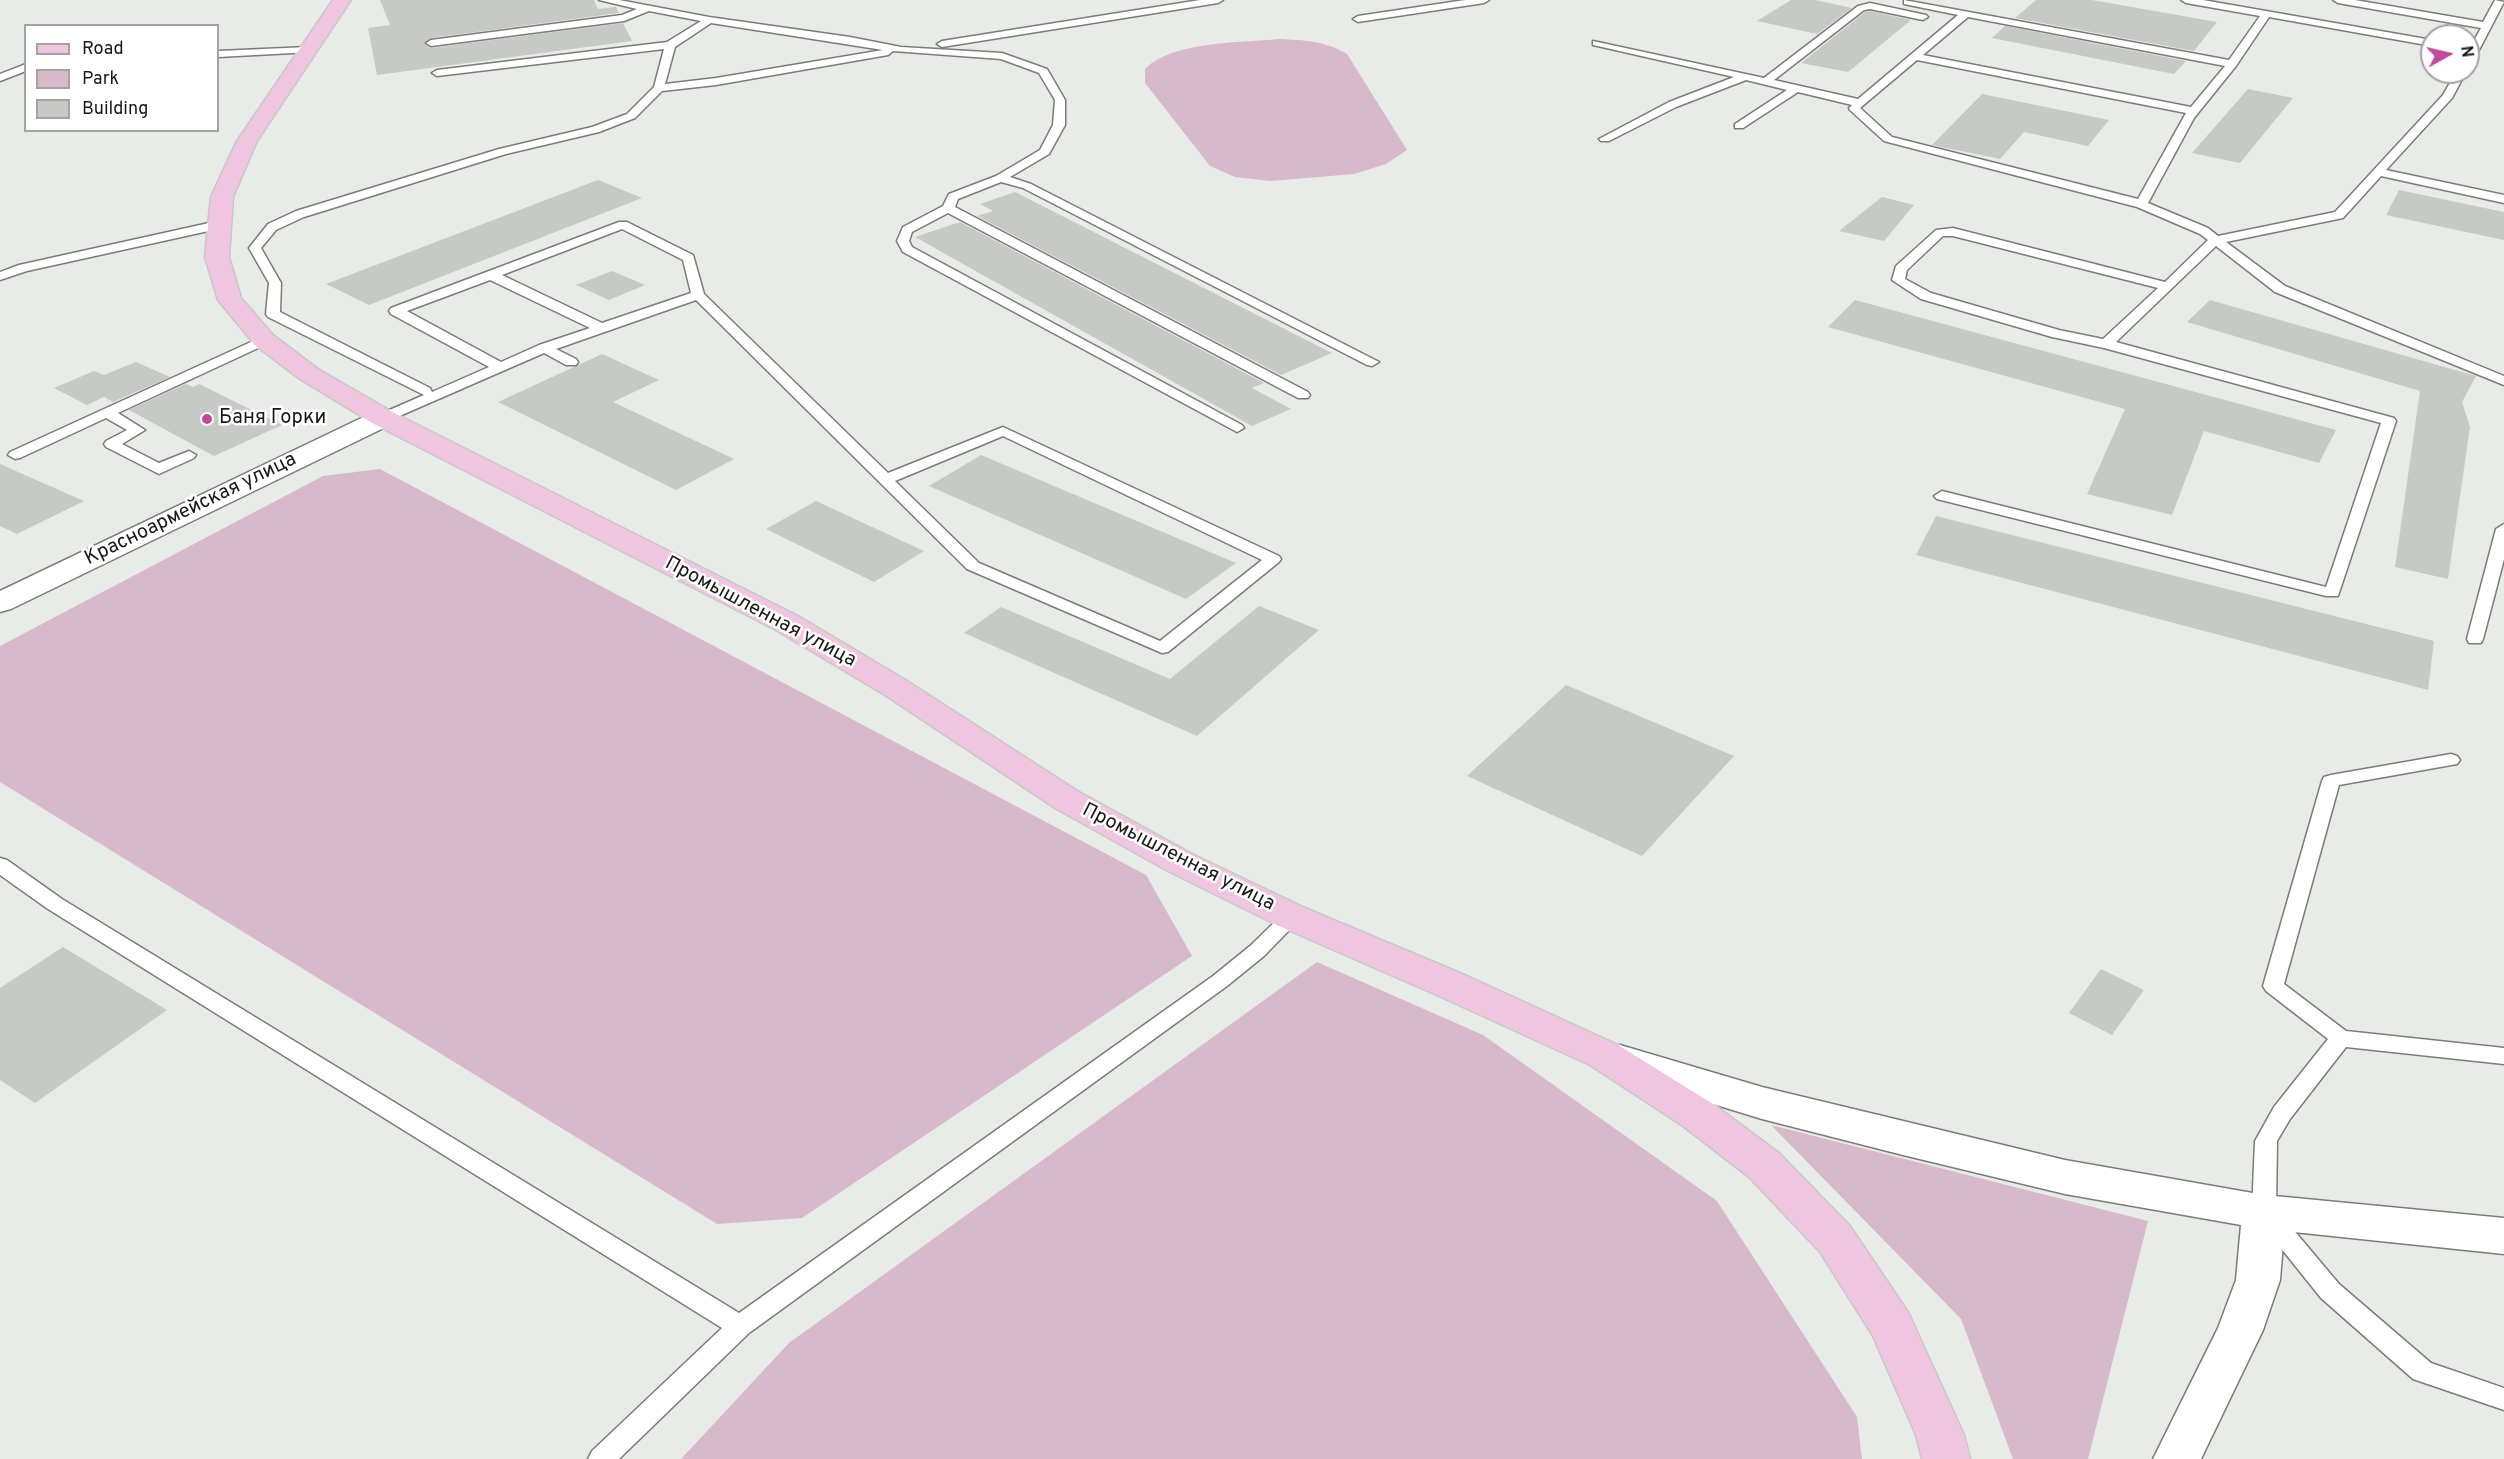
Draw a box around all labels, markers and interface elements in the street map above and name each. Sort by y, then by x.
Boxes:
legend [24,24,219,132]
north arrow [2420,24,2480,84]
text: Road [82,38,124,61]
text: N [2455,45,2477,59]
text: Park [82,68,119,91]
text: Building [82,98,148,121]
place label: Баня Горки [219,407,326,431]
marker: Баня Горки [200,412,214,426]
street label: Красноармейская улица [81,448,301,572]
street label: Промышленная улица [660,552,860,674]
street label: Промышленная улица [1078,799,1278,917]

